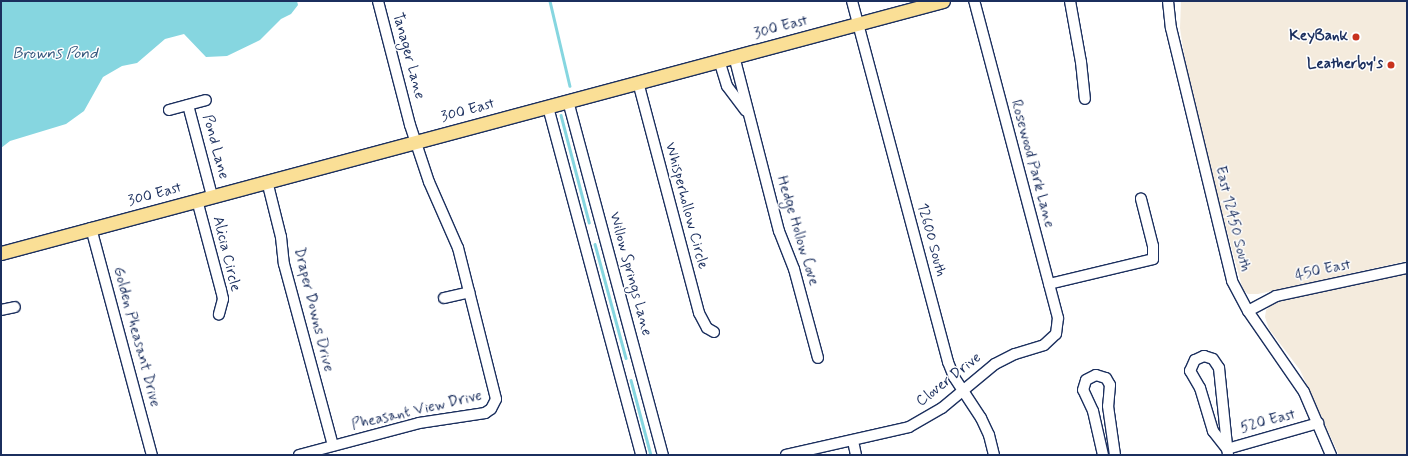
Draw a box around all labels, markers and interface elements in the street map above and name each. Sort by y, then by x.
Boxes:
street label: Tanager Lane [388,12,428,100]
street label: 300 East [752,12,810,44]
place label: KeyBank [1289,28,1348,46]
marker: KeyBank [1351,32,1361,42]
water label: Browns Pond [12,44,98,64]
place label: Leatherby's [1307,56,1383,74]
marker: Leatherby's [1386,60,1396,70]
street label: 300 East [439,95,497,127]
street label: Rosewood Park Lane [1007,99,1057,229]
street label: Pond Lane [198,113,232,181]
street label: Whisperhollow Circle [660,141,712,271]
street label: East 12450 South [1210,164,1254,274]
street label: Hedge Hollow Cove [771,173,823,289]
street label: 300 East [126,179,184,211]
street label: 12600 South [913,201,949,279]
street label: Willow Springs Lane [605,211,655,337]
street label: Alicia Circle [208,215,244,293]
street label: Draper Downs Drive [289,245,337,375]
street label: 450 East [1294,256,1352,286]
street label: Golden Pheasant Drive [109,266,163,408]
street label: Clover Drive [913,349,985,411]
street label: Pheasant View Drive [352,388,482,434]
street label: 520 East [1238,406,1298,438]

